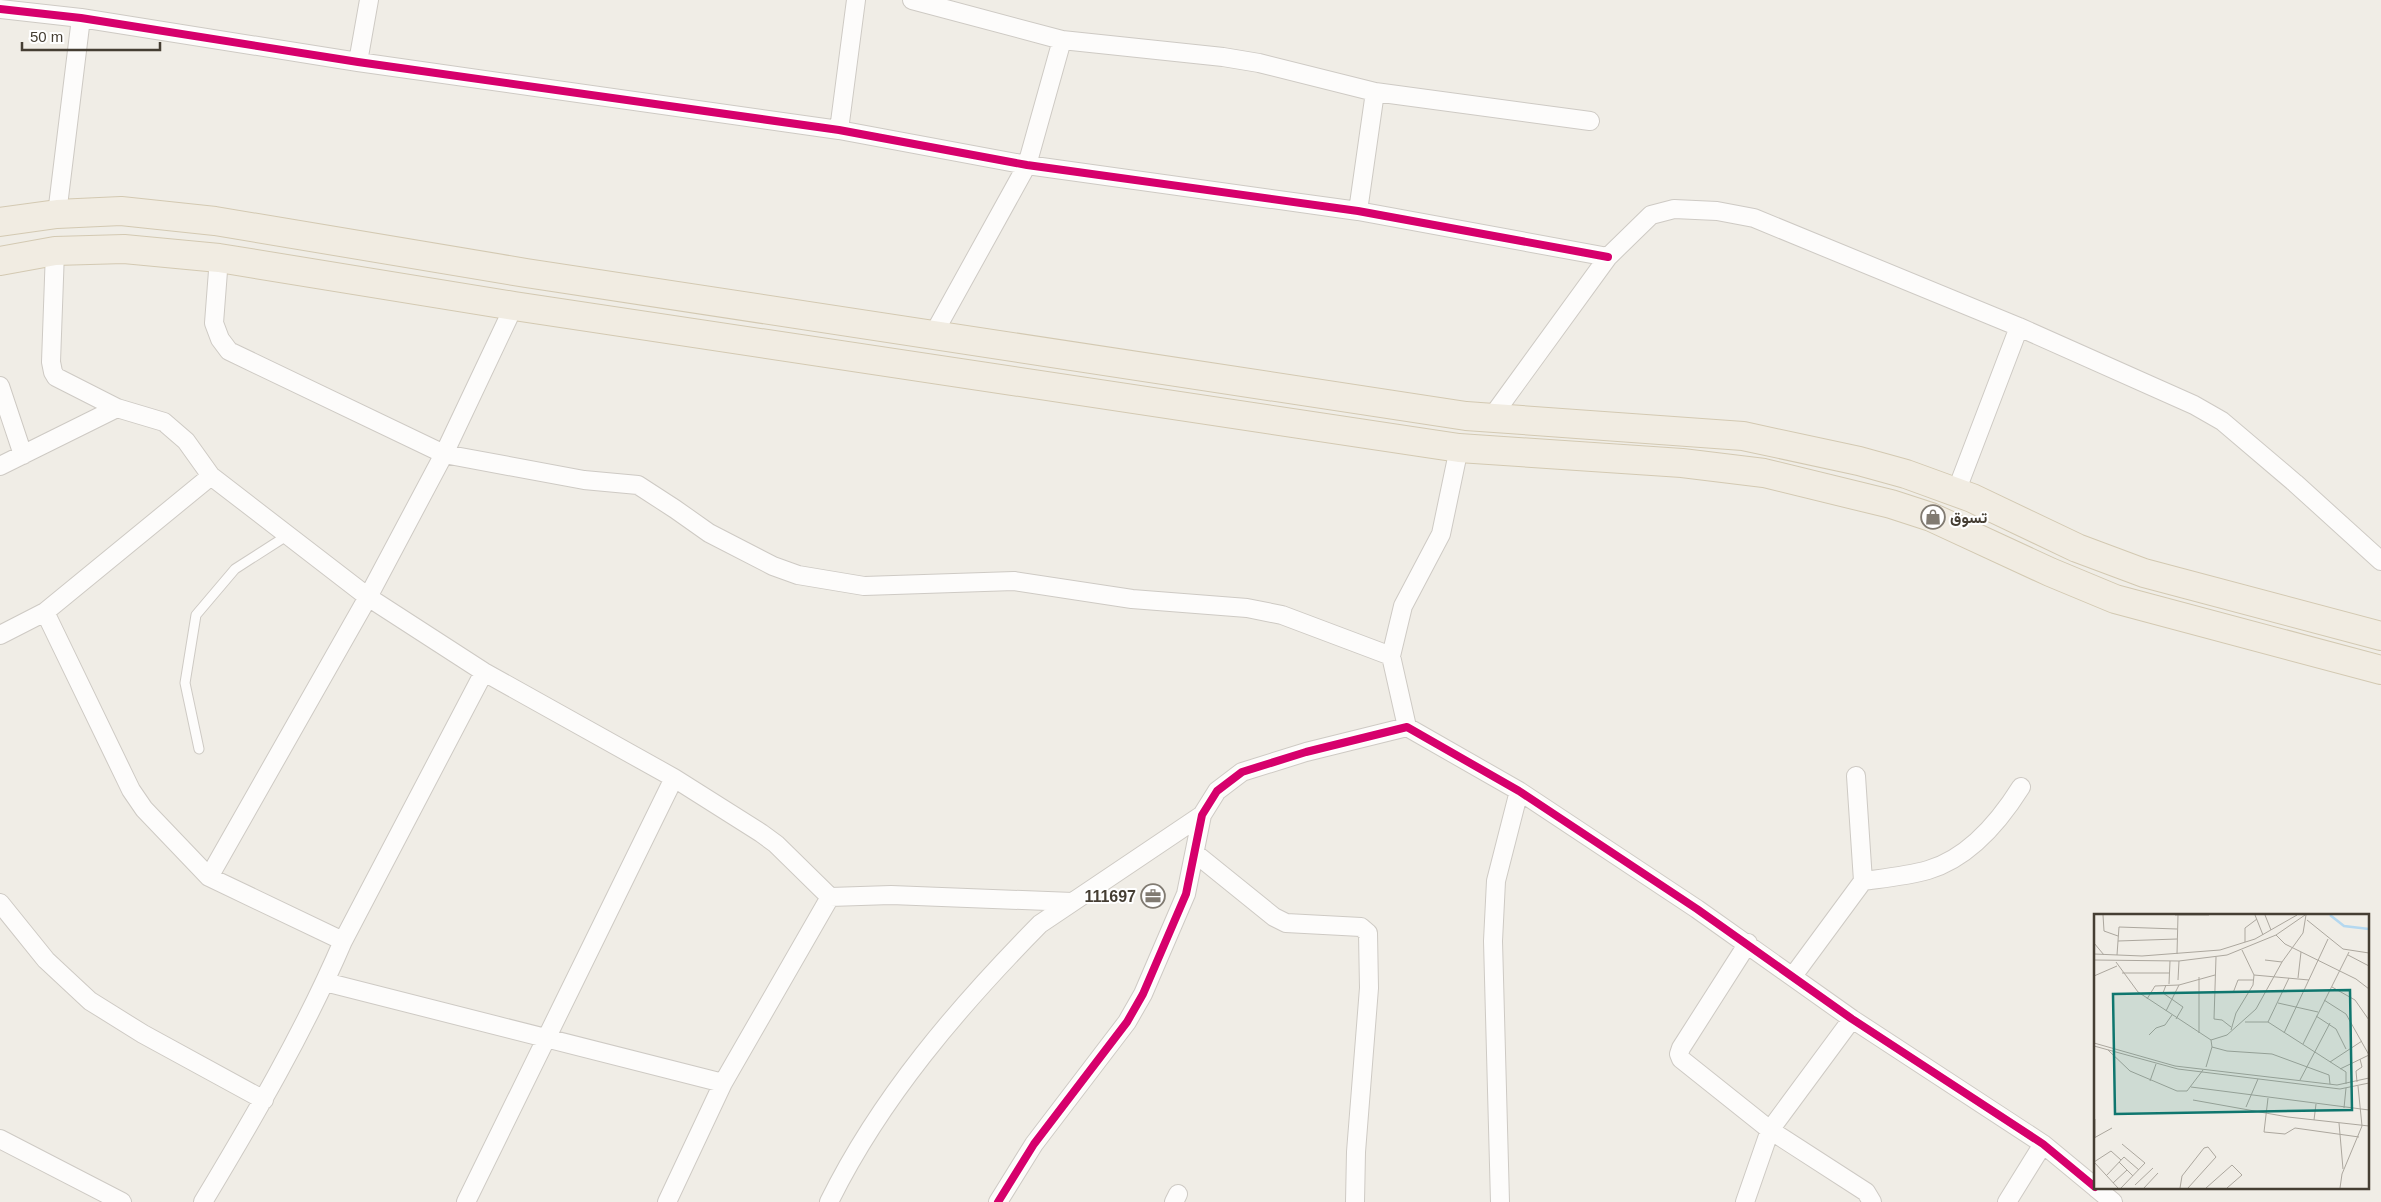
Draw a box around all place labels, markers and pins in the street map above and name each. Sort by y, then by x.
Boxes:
shop icon: تسوق [1920,504,1946,530]
place label: تسوق [1950,509,1987,528]
office icon: 111697 [1140,883,1166,909]
place label: 111697 [1084,888,1136,905]

